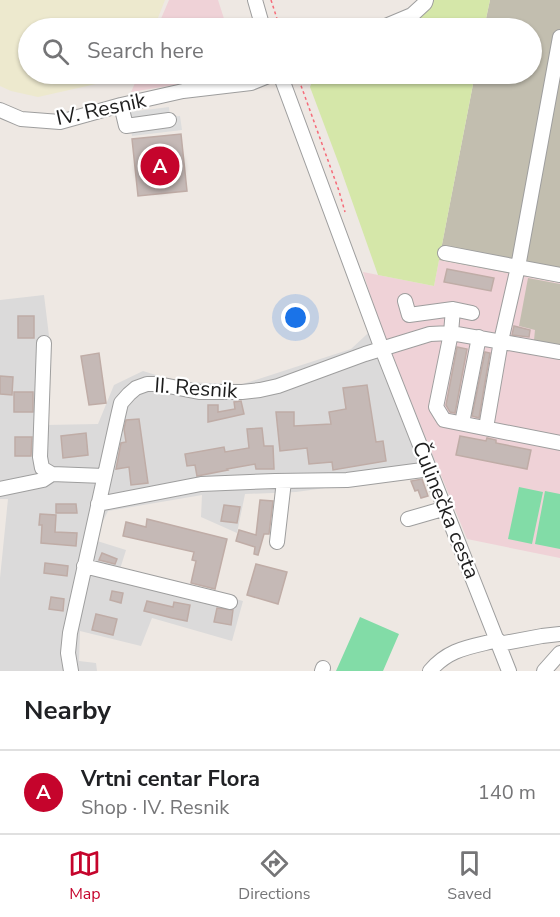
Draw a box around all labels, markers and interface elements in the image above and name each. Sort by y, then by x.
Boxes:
search box [18,18,542,84]
icon: search [39,35,72,68]
text: Search here [87,36,204,66]
street label: IV. Resnik [53,86,149,132]
pin: A [140,144,180,188]
your location [281,303,310,332]
street label: II. Resnik [153,371,239,405]
street label: Čulinečka cesta [406,437,486,583]
text: Nearby [24,693,111,728]
text: Vrtni centar Flora [81,764,260,794]
text: A [36,779,51,806]
text: 140 m [478,779,536,806]
text: Shop · IV. Resnik [81,794,229,821]
tab: Map [68,847,101,905]
tab: Directions [238,847,310,905]
tab: Saved [447,847,492,905]

